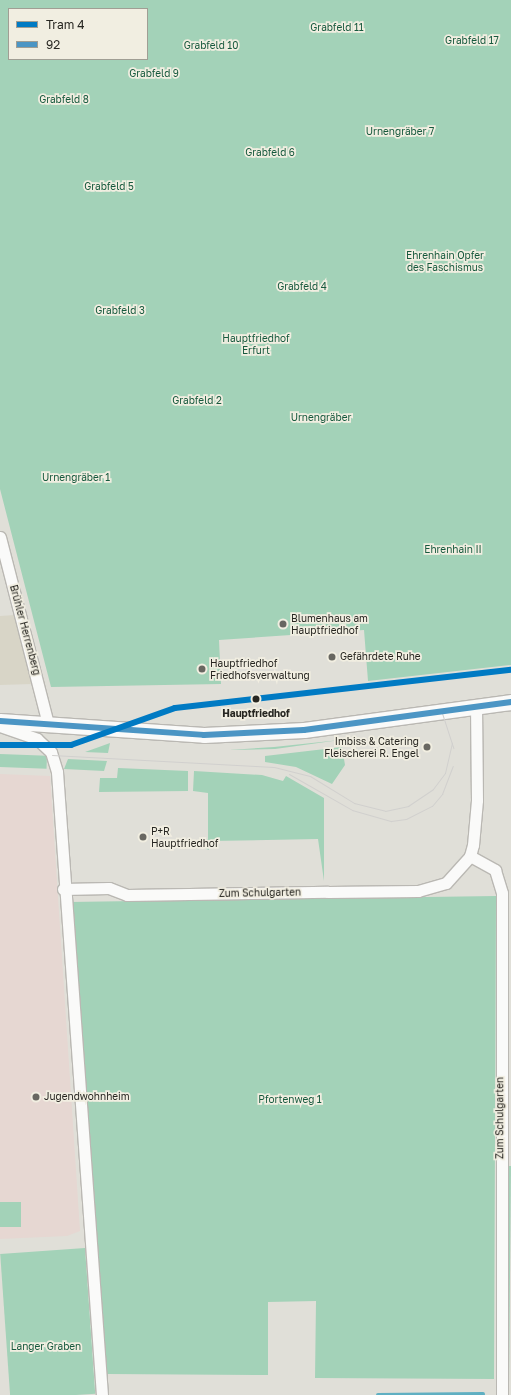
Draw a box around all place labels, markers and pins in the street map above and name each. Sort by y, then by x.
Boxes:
place label: Blumenhaus am Hauptfriedhof [291,612,368,636]
marker: Blumenhaus am Hauptfriedhof [278,619,288,629]
place label: Gefährdete Ruhe [340,651,421,663]
marker: Gefährdete Ruhe [327,652,337,662]
place label: Hauptfriedhof Friedhofsverwaltung [210,657,310,680]
marker: Hauptfriedhof Friedhofsverwaltung [197,664,207,674]
marker: Hauptfriedhof [249,692,263,706]
place label: Hauptfriedhof [222,708,290,720]
place label: Imbiss & Catering Fleischerei R. Engel [324,735,419,758]
marker: Imbiss & Catering Fleischerei R. Engel [422,742,432,752]
place label: P+R Hauptfriedhof [151,825,218,848]
marker: P+R Hauptfriedhof [138,832,148,842]
place label: Jugendwohnheim [44,1091,130,1103]
marker: Jugendwohnheim [31,1092,41,1102]

